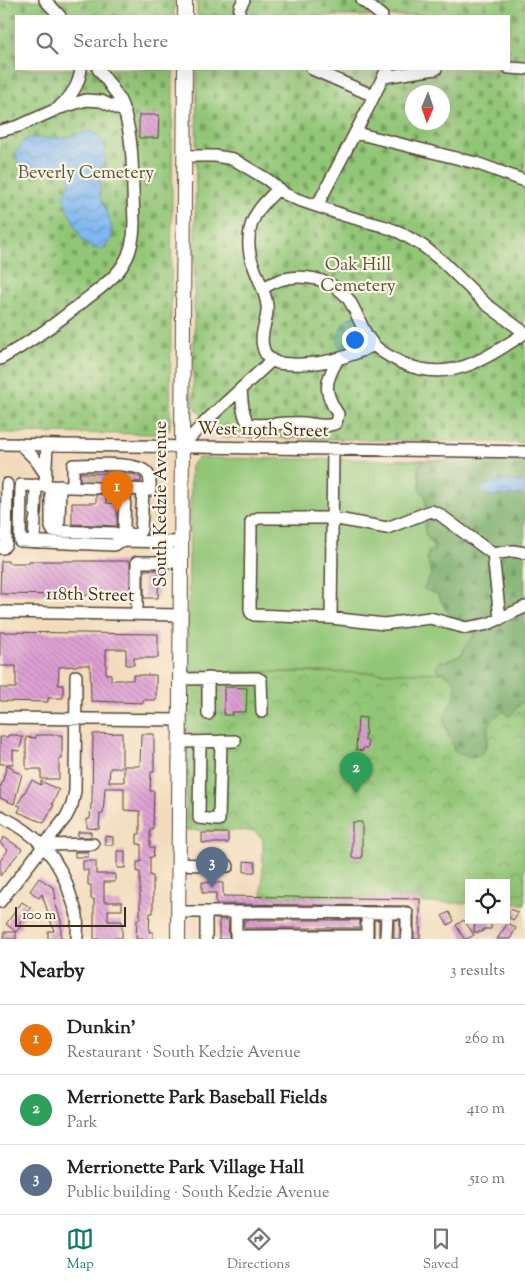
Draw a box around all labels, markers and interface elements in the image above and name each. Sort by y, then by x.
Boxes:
search box [15,15,510,70]
icon: search [33,29,61,57]
text: Search here [73,29,168,56]
north arrow [405,85,450,130]
park label: Beverly Cemetery [18,161,154,187]
park label: Oak Hill Cemetery [320,253,396,300]
your location [342,327,368,353]
street label: West 119th Street [197,417,329,445]
street label: South Kedzie Avenue [149,421,175,587]
pin: 1 [101,471,133,512]
street label: 118th Street [46,582,134,610]
pin: 2 [340,752,372,793]
pin: 3 [196,847,228,888]
map controls [465,879,510,924]
button: locate [465,879,510,924]
scale bar [15,904,126,927]
text: 100 m [22,906,56,926]
text: Nearby [20,957,85,987]
text: 3 results [450,960,505,983]
text: Dunkin' [67,1015,136,1042]
text: 1 [33,1028,39,1051]
text: 260 m [464,1028,505,1051]
text: Restaurant · South Kedzie Avenue [67,1042,301,1065]
text: Merrionette Park Baseball Fields [67,1085,327,1112]
text: 2 [32,1098,40,1121]
text: 410 m [467,1098,505,1121]
text: Park [67,1112,98,1135]
text: Merrionette Park Village Hall [67,1155,304,1182]
text: 3 [33,1168,39,1191]
text: 510 m [469,1168,505,1191]
text: Public building · South Kedzie Avenue [67,1182,329,1205]
tab: Map [66,1225,94,1275]
tab: Directions [227,1225,290,1275]
tab: Saved [423,1225,459,1275]

